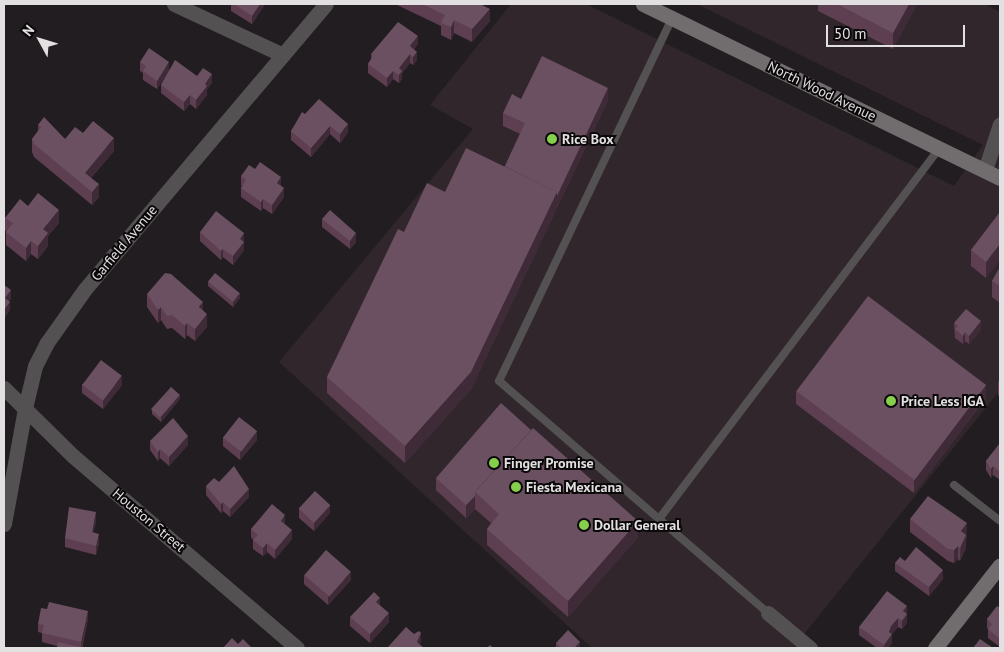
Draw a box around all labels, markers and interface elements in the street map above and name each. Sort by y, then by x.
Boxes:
north arrow [15,15,65,65]
scale bar [829,15,968,47]
text: N [18,21,38,40]
text: 50 m [834,24,867,43]
street label: North Wood Avenue [765,57,879,125]
place label: Rice Box [562,131,613,147]
marker: Rice Box [546,133,558,145]
street label: Garfield Avenue [87,202,161,284]
place label: Price Less IGA [901,393,984,409]
marker: Price Less IGA [885,395,897,407]
place label: Finger Promise [504,455,594,471]
marker: Finger Promise [488,457,500,469]
place label: Fiesta Mexicana [526,479,622,495]
marker: Fiesta Mexicana [510,481,522,493]
street label: Houston Street [109,485,189,555]
place label: Dollar General [594,517,681,533]
marker: Dollar General [578,519,590,531]

